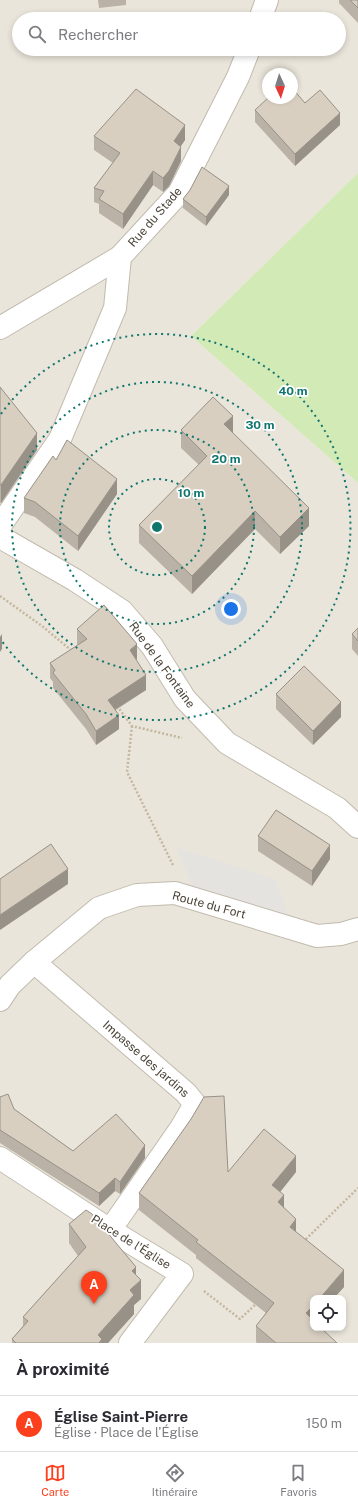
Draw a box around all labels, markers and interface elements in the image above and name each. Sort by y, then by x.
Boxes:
search box [12,12,346,56]
icon: search [26,23,48,45]
text: Rechercher [58,26,138,43]
north arrow [262,68,298,104]
street label: Rue du Stade [125,184,185,250]
text: 40 m [278,384,308,398]
text: 30 m [245,418,275,432]
text: 20 m [212,452,241,466]
text: 10 m [178,486,204,500]
centre of rings [150,520,164,534]
your location [221,599,241,619]
street label: Rue de la Fontaine [126,619,198,711]
street label: Route du Fort [171,888,248,922]
street label: Impasse des jardins [100,1018,192,1100]
street label: Place de l'Église [89,1212,173,1272]
pin: A [81,1271,107,1304]
map controls [310,1295,346,1331]
button: locate [310,1295,346,1331]
text: À proximité [16,1359,110,1379]
text: Église Saint-Pierre [54,1408,188,1425]
text: A [24,1416,34,1431]
text: 150 m [306,1416,342,1431]
text: Église · Place de l'Église [54,1425,199,1440]
tab: Carte [41,1462,69,1498]
tab: Itinéraire [152,1462,198,1498]
tab: Favoris [280,1462,317,1498]

